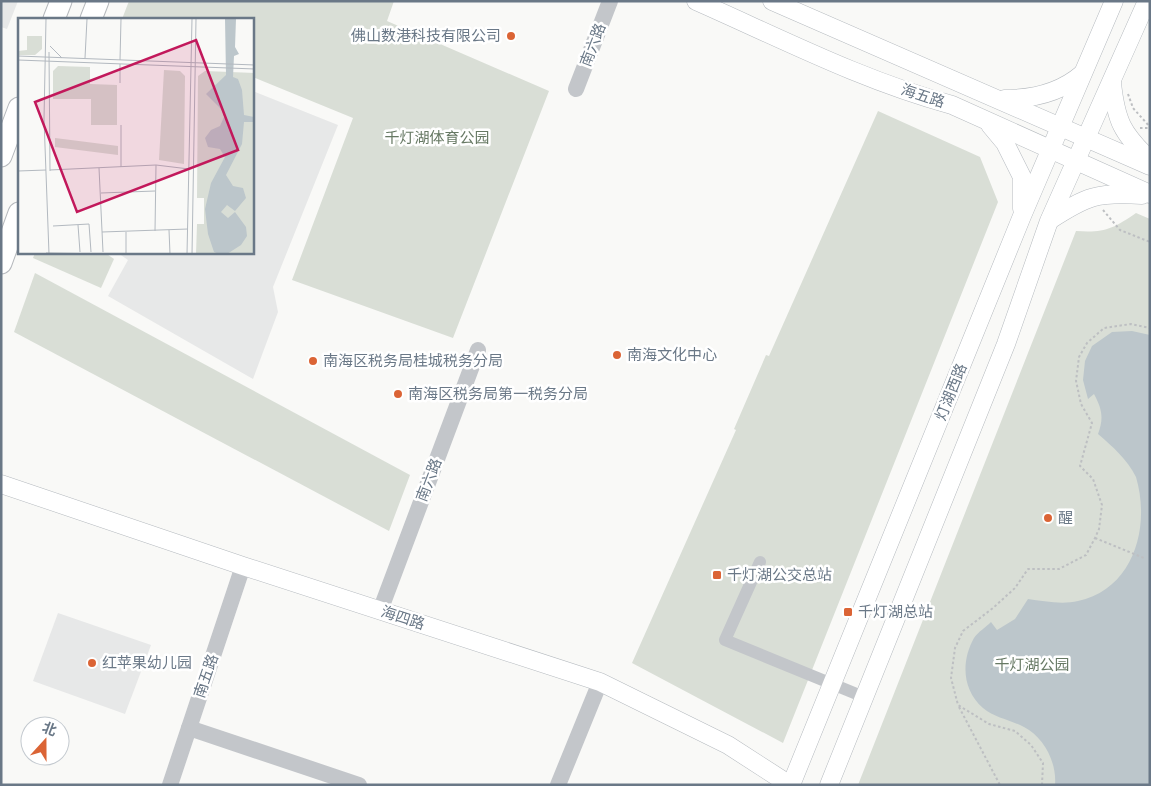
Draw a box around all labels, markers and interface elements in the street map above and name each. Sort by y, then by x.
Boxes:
inset map [18,18,254,254]
street label: 南六路 [577,21,609,69]
place label: 佛山数港科技有限公司 [351,27,501,45]
marker: 佛山数港科技有限公司 [505,30,517,42]
street label: 海五路 [899,80,947,112]
park label: 千灯湖体育公园 [384,129,490,147]
place label: 南海文化中心 [627,346,717,364]
marker: 南海文化中心 [611,349,623,361]
place label: 南海区税务局桂城税务分局 [323,352,503,370]
marker: 南海区税务局桂城税务分局 [307,355,319,367]
street label: 灯湖西路 [931,361,971,423]
place label: 南海区税务局第一税务分局 [408,385,588,403]
marker: 南海区税务局第一税务分局 [392,388,404,400]
street label: 南六路 [413,456,445,504]
place label: 醒 [1058,509,1073,527]
marker: 醒 [1042,512,1054,524]
place label: 千灯湖公交总站 [727,566,832,584]
marker: 千灯湖公交总站 [711,569,723,581]
street label: 海四路 [379,602,427,634]
place label: 千灯湖总站 [858,603,933,621]
marker: 千灯湖总站 [842,606,854,618]
street label: 南五路 [190,652,222,700]
place label: 红苹果幼儿园 [102,654,192,672]
park label: 千灯湖公园 [994,656,1070,674]
marker: 红苹果幼儿园 [86,657,98,669]
north arrow [20,716,70,766]
text: 北 [40,719,59,739]

